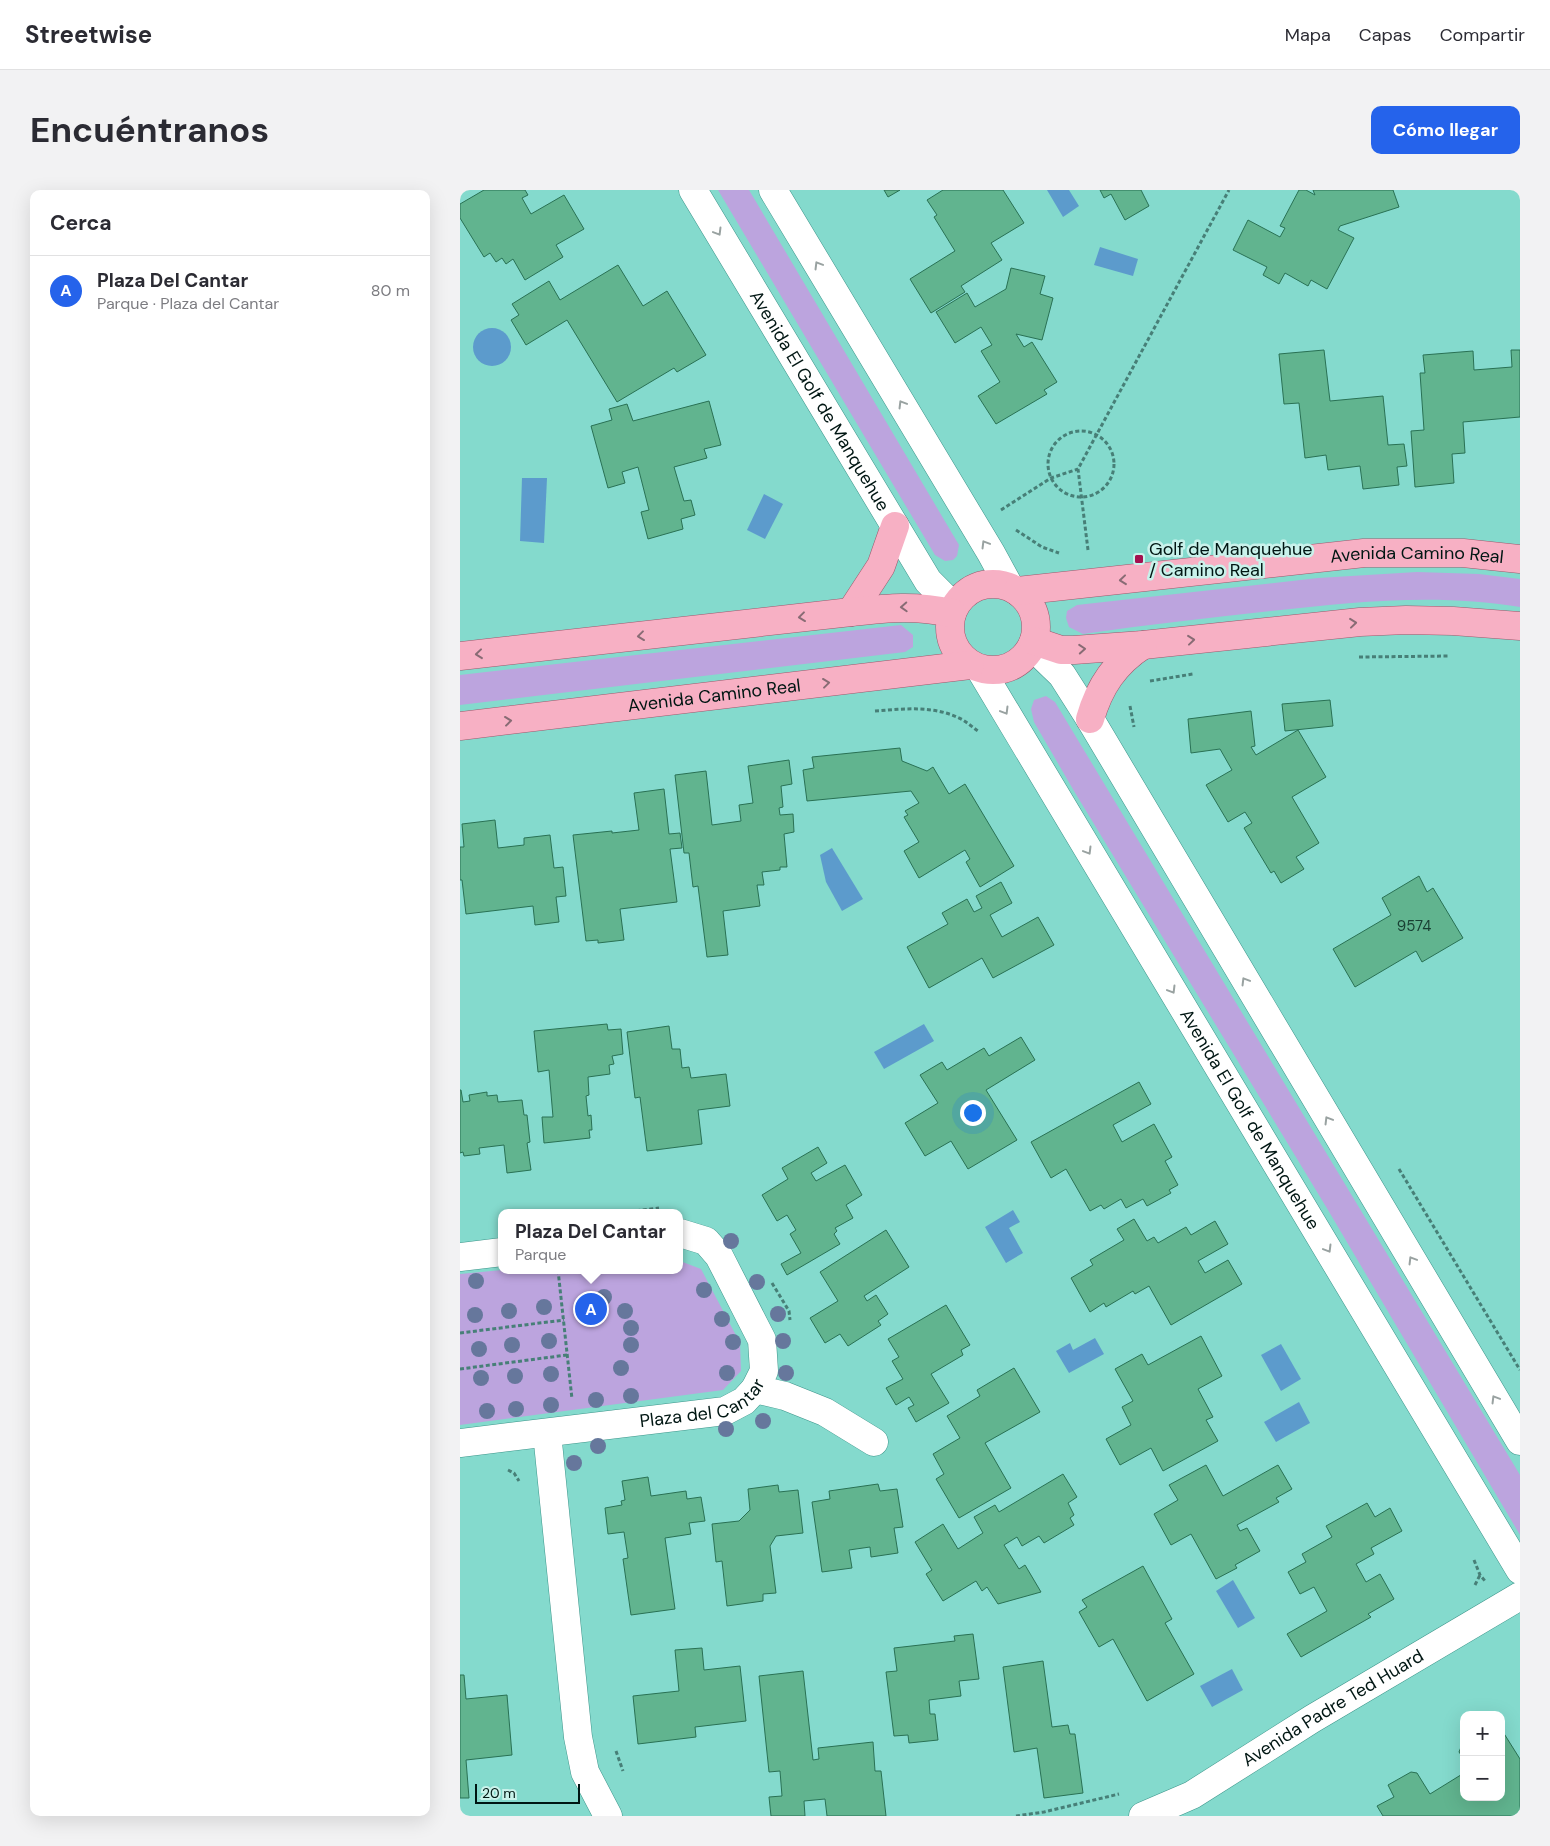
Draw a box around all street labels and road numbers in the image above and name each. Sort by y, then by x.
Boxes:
street label: Avenida El Golf de Manquehue [744,286,895,516]
street label: Avenida Camino Real [1329,541,1505,569]
street label: Avenida Camino Real [626,673,802,718]
street label: Avenida El Golf de Manquehue [1174,1004,1325,1234]
street label: Plaza del Cantar [638,1374,771,1433]
street label: Avenida Padre Ted Huard [1238,1644,1428,1772]

